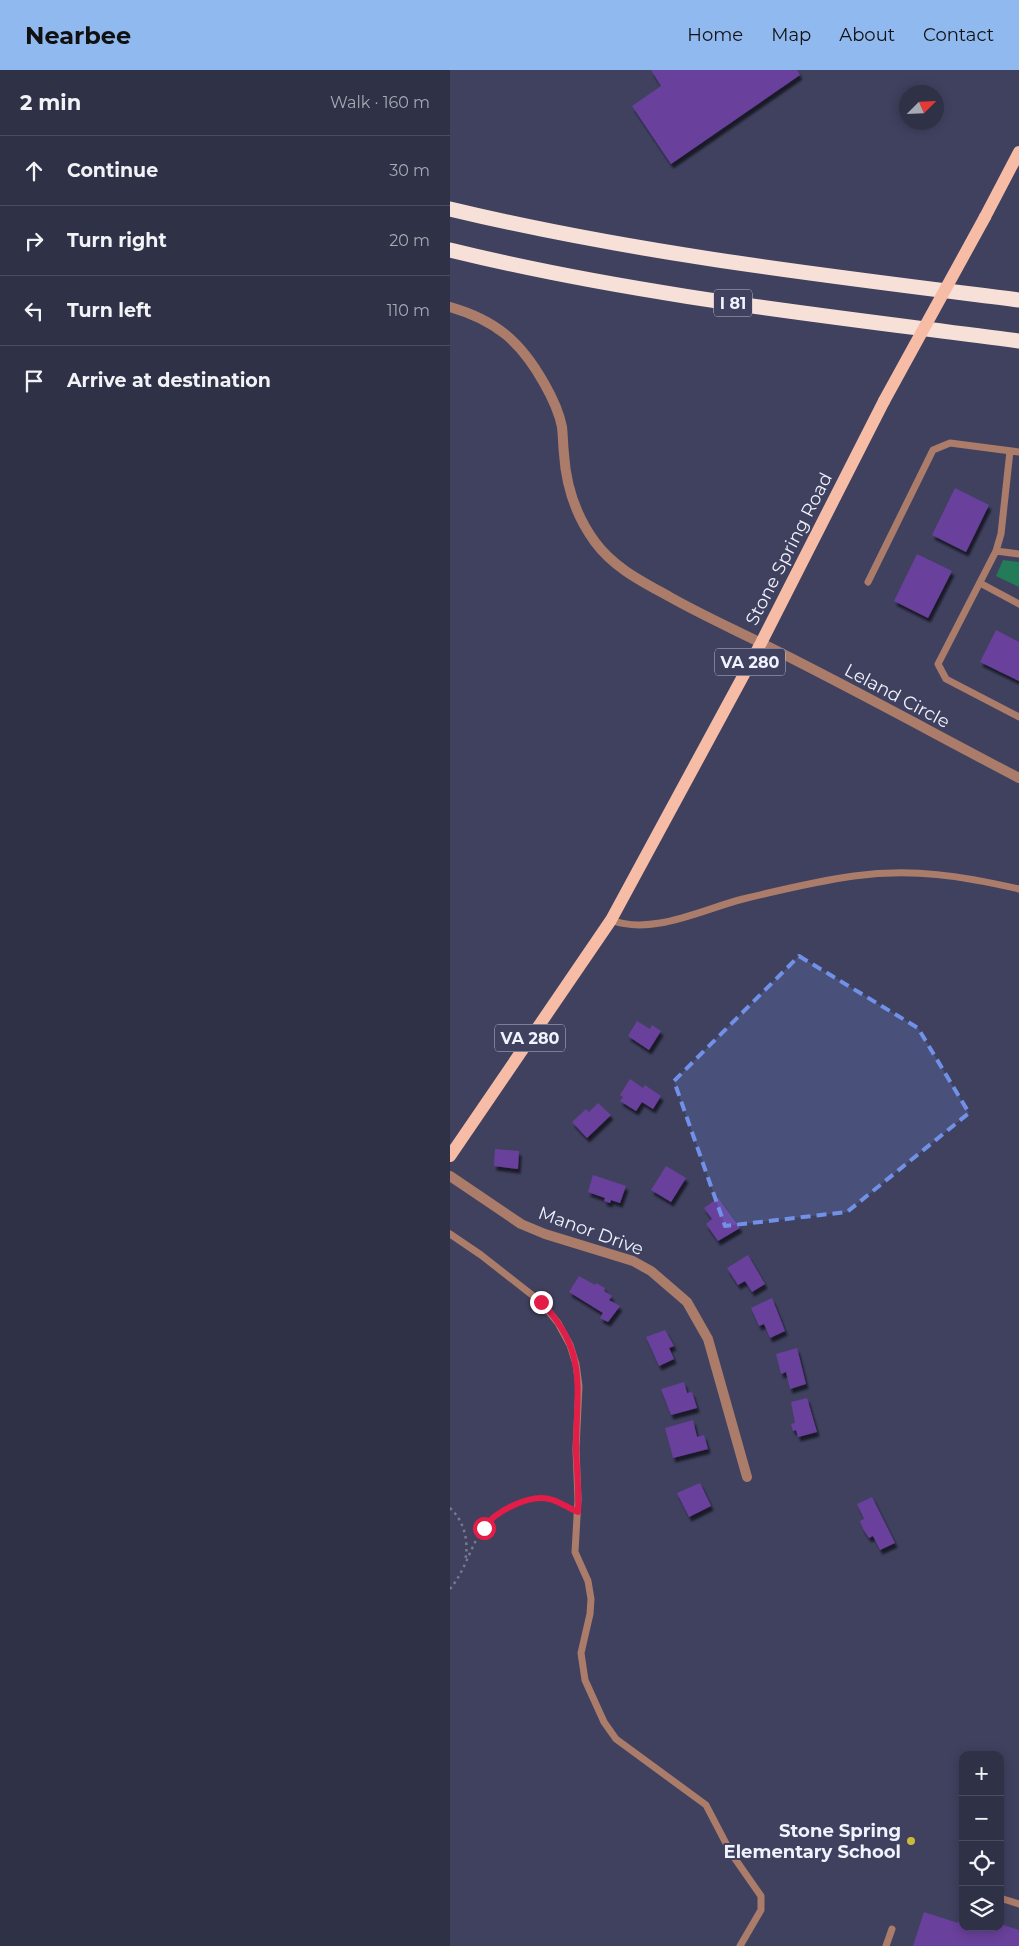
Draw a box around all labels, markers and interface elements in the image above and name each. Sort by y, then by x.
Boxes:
text: Nearbee [25,21,131,50]
text: Home [687,24,743,46]
text: Map [771,24,811,46]
text: About [839,24,895,46]
text: Contact [923,24,994,46]
north arrow [899,85,944,130]
text: 2 min [20,90,81,115]
text: Walk · 160 m [330,93,430,112]
icon: ahead [20,157,48,185]
text: Continue [67,159,158,182]
text: 30 m [389,161,430,180]
icon: right [20,227,48,255]
text: Turn right [67,229,167,252]
text: 20 m [389,231,430,250]
road number: I 81 [714,290,752,317]
icon: left [20,297,48,325]
text: Turn left [67,299,152,322]
text: 110 m [387,301,430,320]
icon: arrive [20,367,48,395]
text: Arrive at destination [67,369,271,392]
street label: Stone Spring Road [741,469,837,629]
road number: VA 280 [715,648,785,676]
street label: Leland Circle [841,659,954,733]
road number: VA 280 [495,1024,565,1051]
street label: Manor Drive [535,1202,647,1260]
route end [530,1291,553,1314]
route start [473,1517,496,1540]
map controls [959,1751,1004,1931]
button: + [959,1751,1004,1796]
button: − [959,1796,1004,1841]
place label: Stone Spring Elementary School [724,1820,901,1863]
marker: Stone Spring Elementary School [905,1835,917,1847]
button: locate [959,1841,1004,1886]
button: layers [959,1886,1004,1931]

